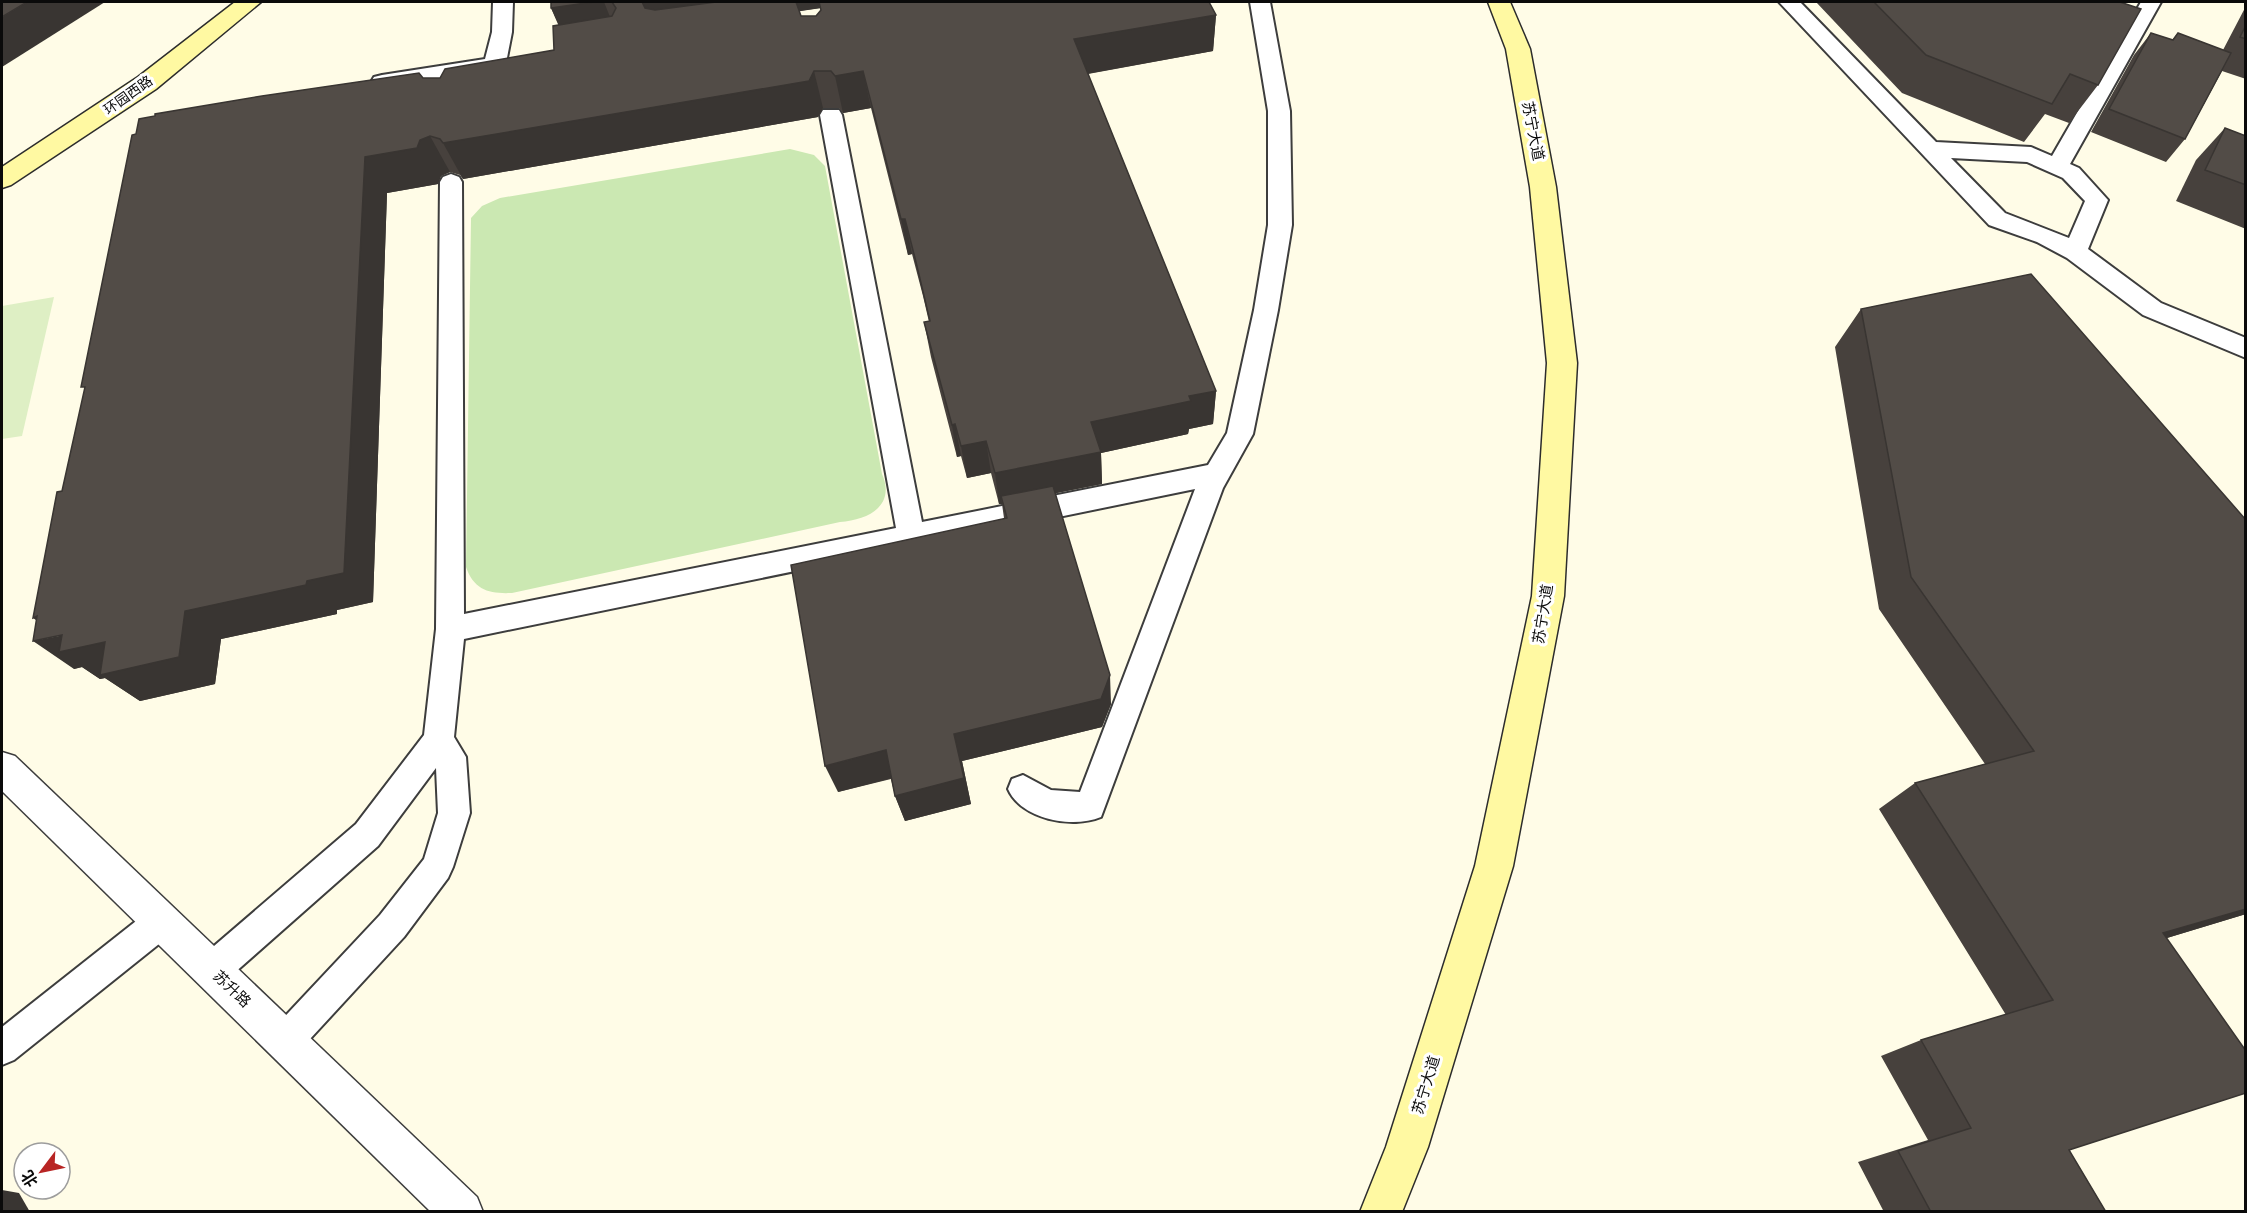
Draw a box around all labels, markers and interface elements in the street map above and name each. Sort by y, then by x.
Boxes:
street label: 环园西路 [99,70,156,118]
street label: 苏宁大道 [1518,99,1551,162]
street label: 苏宁大道 [1526,582,1557,645]
street label: 苏升路 [210,965,257,1011]
street label: 苏宁大道 [1406,1053,1443,1116]
north arrow [12,1141,72,1201]
text: 北 [14,1166,43,1193]

